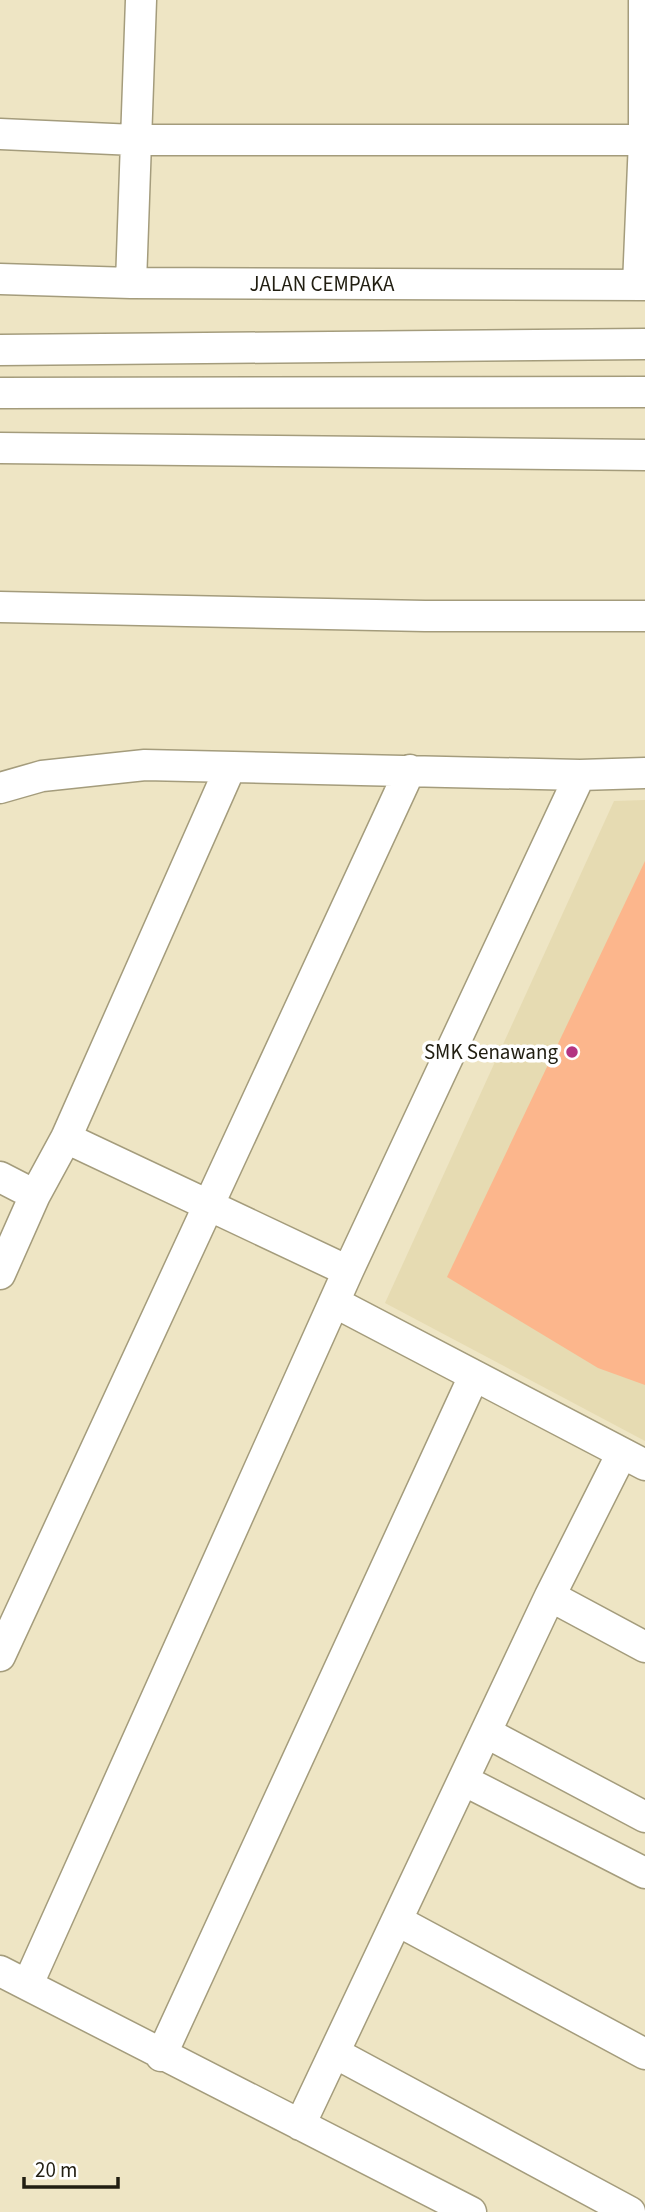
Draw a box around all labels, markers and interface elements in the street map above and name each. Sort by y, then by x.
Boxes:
street label: JALAN CEMPAKA [250,269,395,299]
place label: SMK Senawang [424,1037,558,1067]
marker: SMK Senawang [564,1044,580,1060]
scale bar [24,2146,119,2190]
text: 20 m [35,2155,77,2185]

